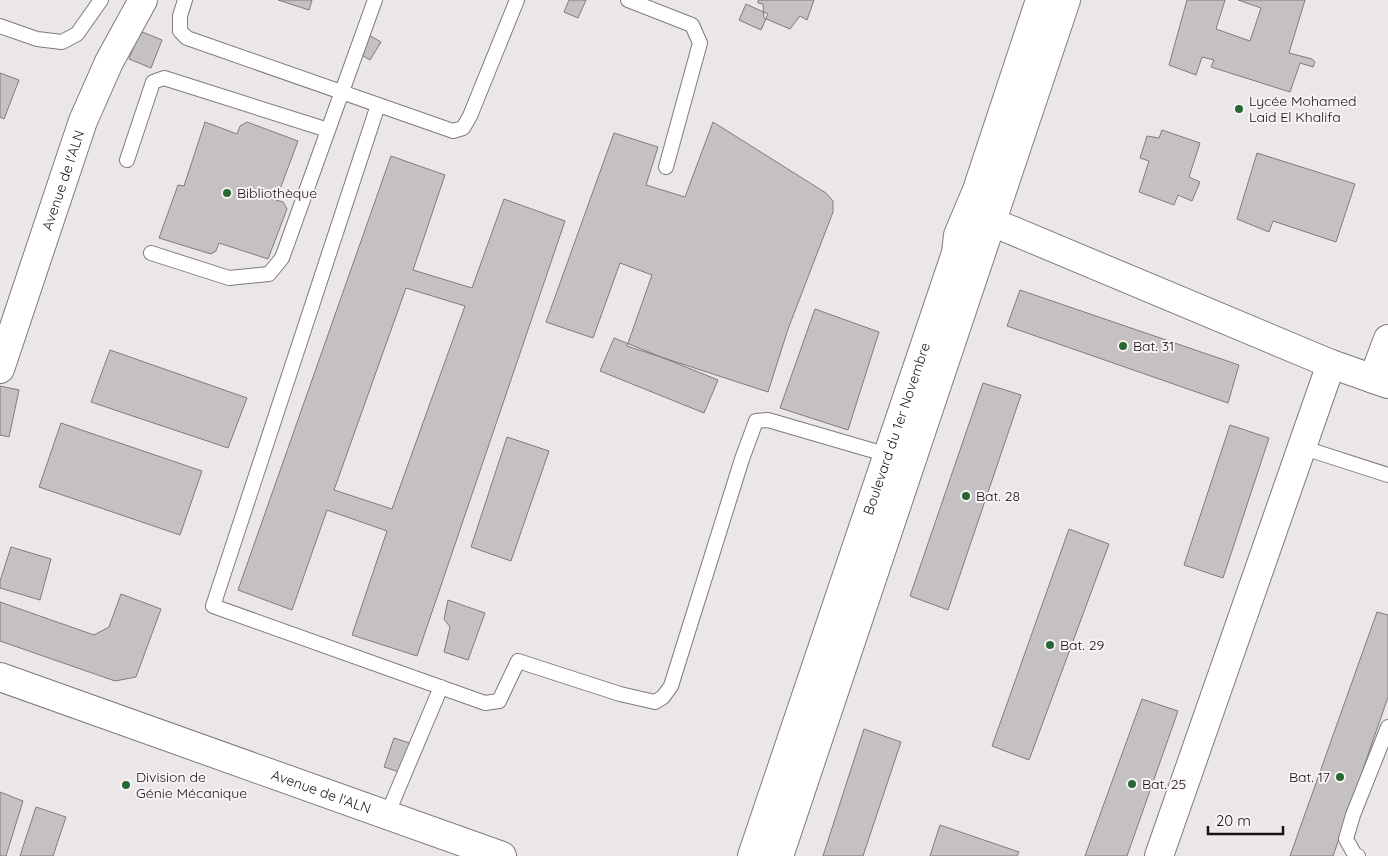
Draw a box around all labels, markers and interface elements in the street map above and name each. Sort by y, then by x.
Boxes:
place label: Lycée Mohamed Laid El Khalifa [1249,92,1357,126]
marker: Lycée Mohamed Laid El Khalifa [1233,103,1245,115]
street label: Avenue de l'ALN [38,128,88,233]
place label: Bibliothèque [237,184,317,202]
marker: Bibliothèque [221,187,233,199]
place label: Bat. 31 [1133,337,1174,355]
street label: Boulevard du 1er Novembre [859,340,934,517]
marker: Bat. 31 [1117,340,1129,352]
place label: Bat. 28 [976,487,1020,505]
marker: Bat. 28 [960,490,972,502]
place label: Bat. 29 [1060,636,1104,654]
marker: Bat. 29 [1044,639,1056,651]
street label: Avenue de l'ALN [269,765,373,818]
place label: Division de Génie Mécanique [136,768,247,802]
place label: Bat. 17 [1289,768,1330,786]
marker: Bat. 17 [1334,771,1346,783]
place label: Bat. 25 [1142,775,1186,793]
marker: Bat. 25 [1126,778,1138,790]
marker: Division de Génie Mécanique [120,779,132,791]
scale bar [1208,804,1283,836]
text: 20 m [1216,811,1251,830]

